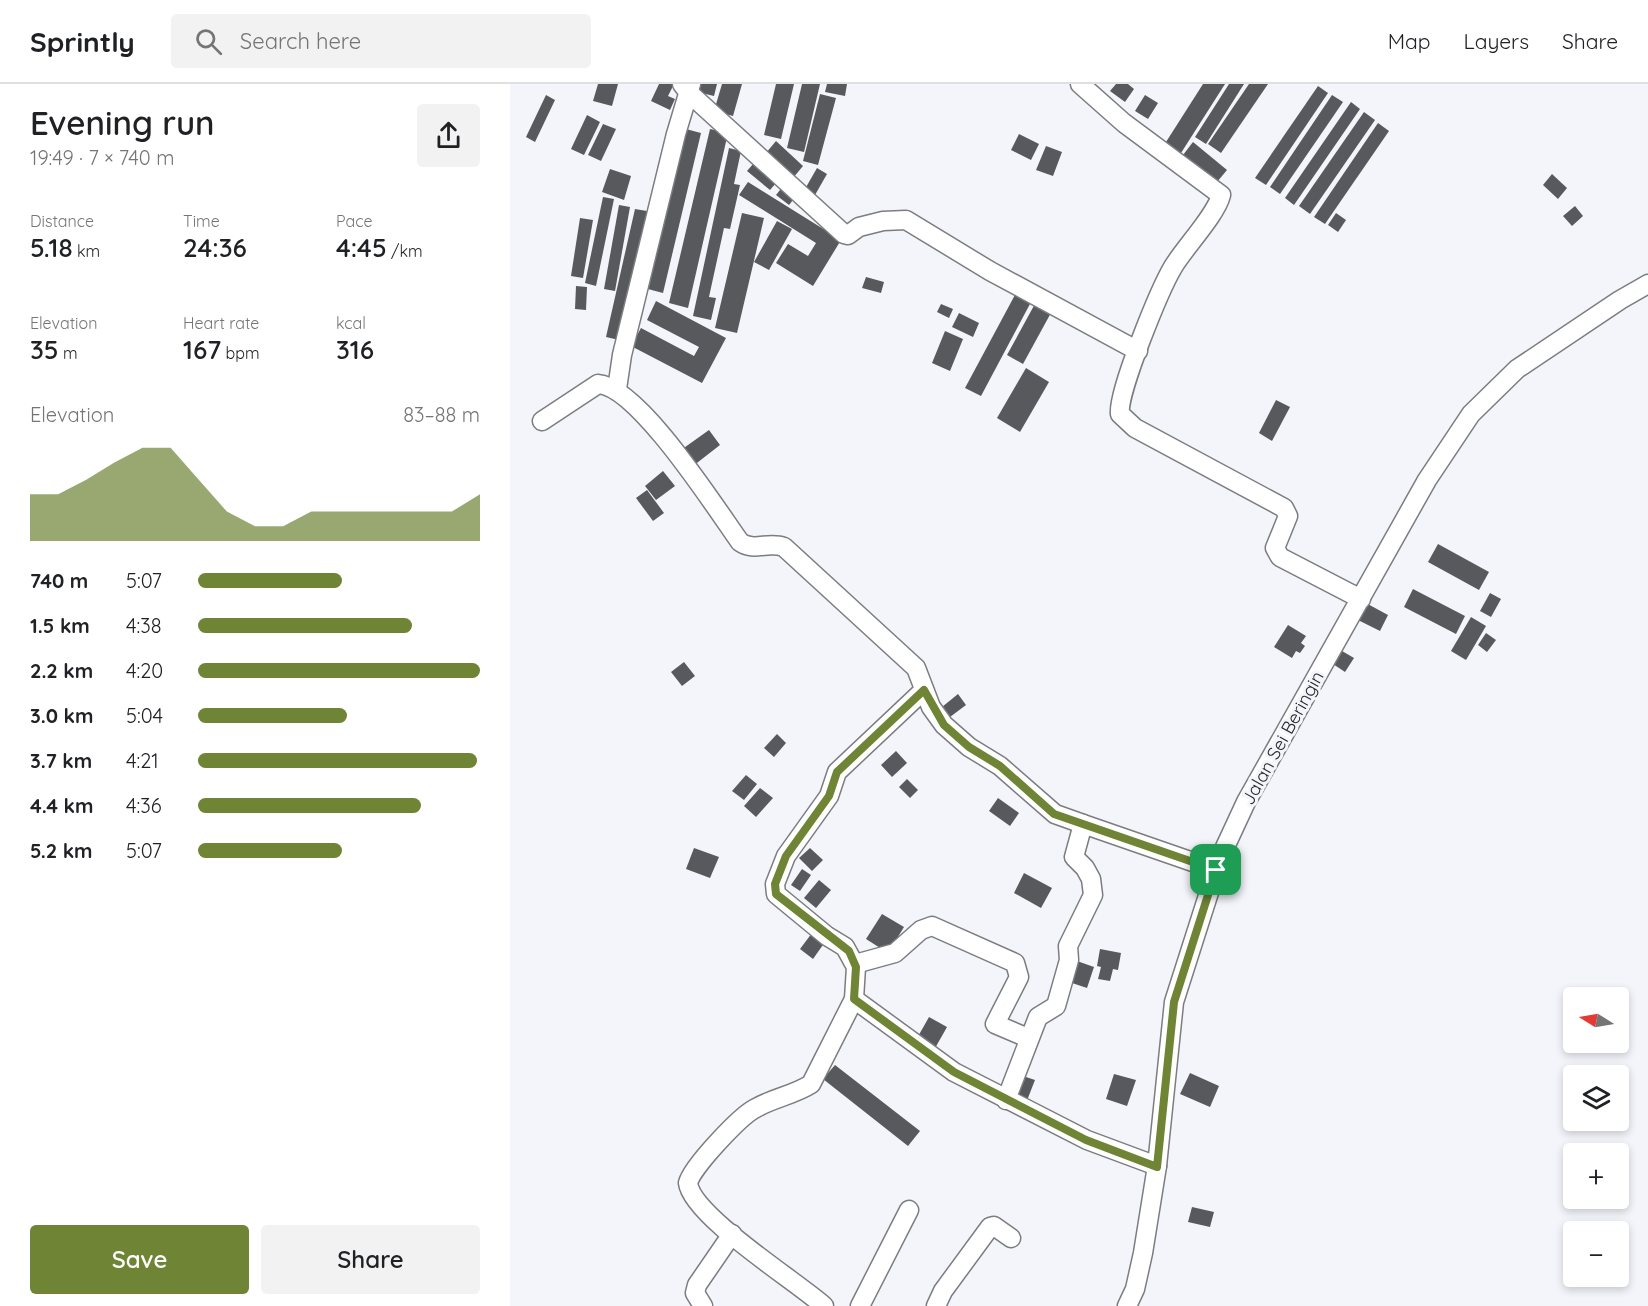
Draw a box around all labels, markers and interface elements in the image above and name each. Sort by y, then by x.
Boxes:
search box [171,14,591,68]
text: Sprintly [30,24,135,59]
icon: search [192,25,225,58]
text: Search here [240,27,361,55]
text: Map [1388,28,1431,54]
text: Layers [1464,28,1529,54]
text: Share [1562,28,1618,54]
text: Evening run [30,102,215,143]
button: share [417,104,480,167]
text: 19:49 · 7 × 740 m [30,145,174,170]
text: Distance [30,211,94,231]
text: Time [183,211,220,231]
text: Pace [336,211,372,231]
text: 5.18 [30,231,73,264]
text: 24:36 [183,231,247,264]
text: 4:45 [336,231,387,264]
text: km [73,241,100,261]
text: /km [387,241,423,261]
text: Elevation [30,313,97,333]
text: Heart rate [183,313,259,333]
text: kcal [336,313,366,333]
text: 35 [30,333,59,366]
text: 167 [183,333,221,366]
text: 316 [336,333,374,366]
text: m [59,343,78,363]
text: bpm [221,343,260,363]
text: Elevation [30,402,114,427]
text: 83–88 m [403,402,480,427]
text: 740 m [30,568,88,593]
text: 5:07 [126,568,162,593]
text: 1.5 km [30,613,90,638]
text: 4:38 [126,613,162,638]
text: 2.2 km [30,658,93,683]
text: 4:20 [126,658,163,683]
street label: Jalan Sei Beringin [1236,667,1329,809]
text: 3.0 km [30,703,93,728]
text: 5:04 [126,703,163,728]
text: 3.7 km [30,748,92,773]
text: 4:21 [126,748,159,773]
text: 4.4 km [30,793,93,818]
text: 4:36 [126,793,162,818]
text: 5.2 km [30,838,93,863]
text: 5:07 [126,838,162,863]
pin [1190,844,1241,895]
icon: arrive [1199,853,1232,886]
north arrow [1563,987,1629,1053]
map controls [1563,987,1629,1287]
button: layers [1563,1065,1629,1131]
button: + [1563,1143,1629,1209]
button: − [1563,1221,1629,1287]
button: Save [30,1225,249,1294]
button: Share [261,1225,480,1294]

